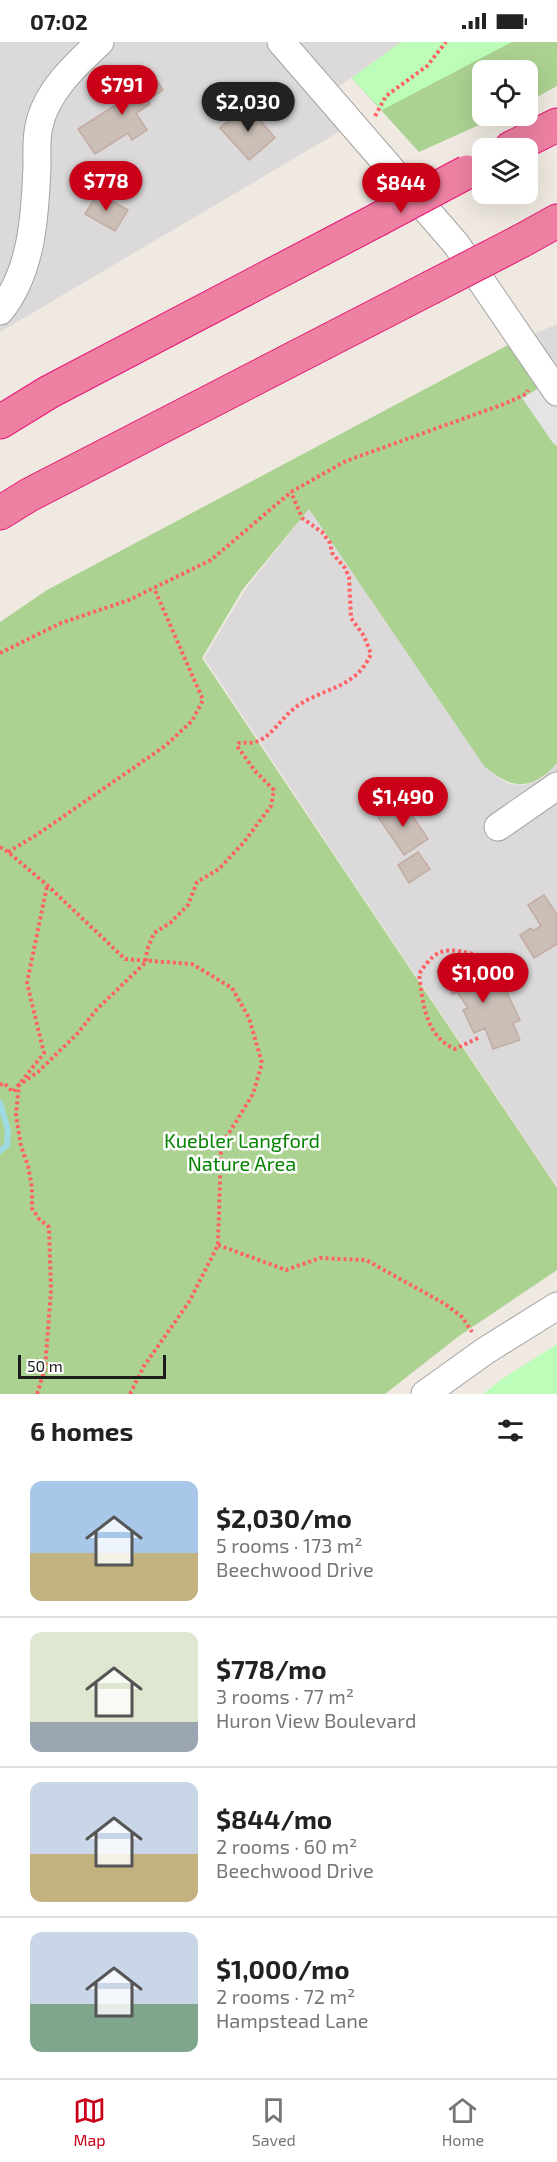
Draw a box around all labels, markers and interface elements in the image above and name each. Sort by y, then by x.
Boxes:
text: 07:02 [30,8,88,34]
map controls [472,60,538,204]
button: locate [472,60,538,126]
pin: $791 [86,65,158,116]
text: $791 [101,72,143,96]
pin: $2,030 [199,82,297,133]
text: $2,030 [216,89,280,113]
button: layers [472,138,538,204]
pin: $778 [70,161,142,212]
pin: $844 [365,163,437,214]
text: $778 [83,168,129,192]
text: $844 [376,170,426,194]
pin: $1,490 [354,777,452,828]
text: $1,490 [372,784,434,808]
pin: $1,000 [434,953,532,1004]
text: $1,000 [452,960,514,984]
park label: Kuebler Langford Nature Area [164,1128,320,1175]
scale bar [18,1352,166,1380]
text: 50 m [27,1356,63,1375]
icon: filters [494,1414,527,1447]
text: 6 homes [30,1415,133,1446]
text: $2,030/mo [216,1502,352,1533]
icon: home [78,1505,150,1577]
text: 5 rooms · 173 m² [216,1533,363,1557]
text: Beechwood Drive [216,1557,374,1581]
text: $778/mo [216,1653,327,1684]
icon: home [78,1656,150,1728]
text: 3 rooms · 77 m² [216,1684,354,1708]
text: Huron View Boulevard [216,1708,416,1732]
text: $844/mo [216,1803,332,1834]
icon: home [78,1806,150,1878]
text: 2 rooms · 60 m² [216,1834,357,1858]
text: Beechwood Drive [216,1858,374,1882]
text: $1,000/mo [216,1953,350,1984]
icon: home [78,1956,150,2028]
text: 2 rooms · 72 m² [216,1984,355,2008]
text: Hampstead Lane [216,2008,369,2032]
tab: Map [73,2094,106,2149]
tab: Saved [252,2094,296,2149]
tab: Home [442,2094,484,2149]

